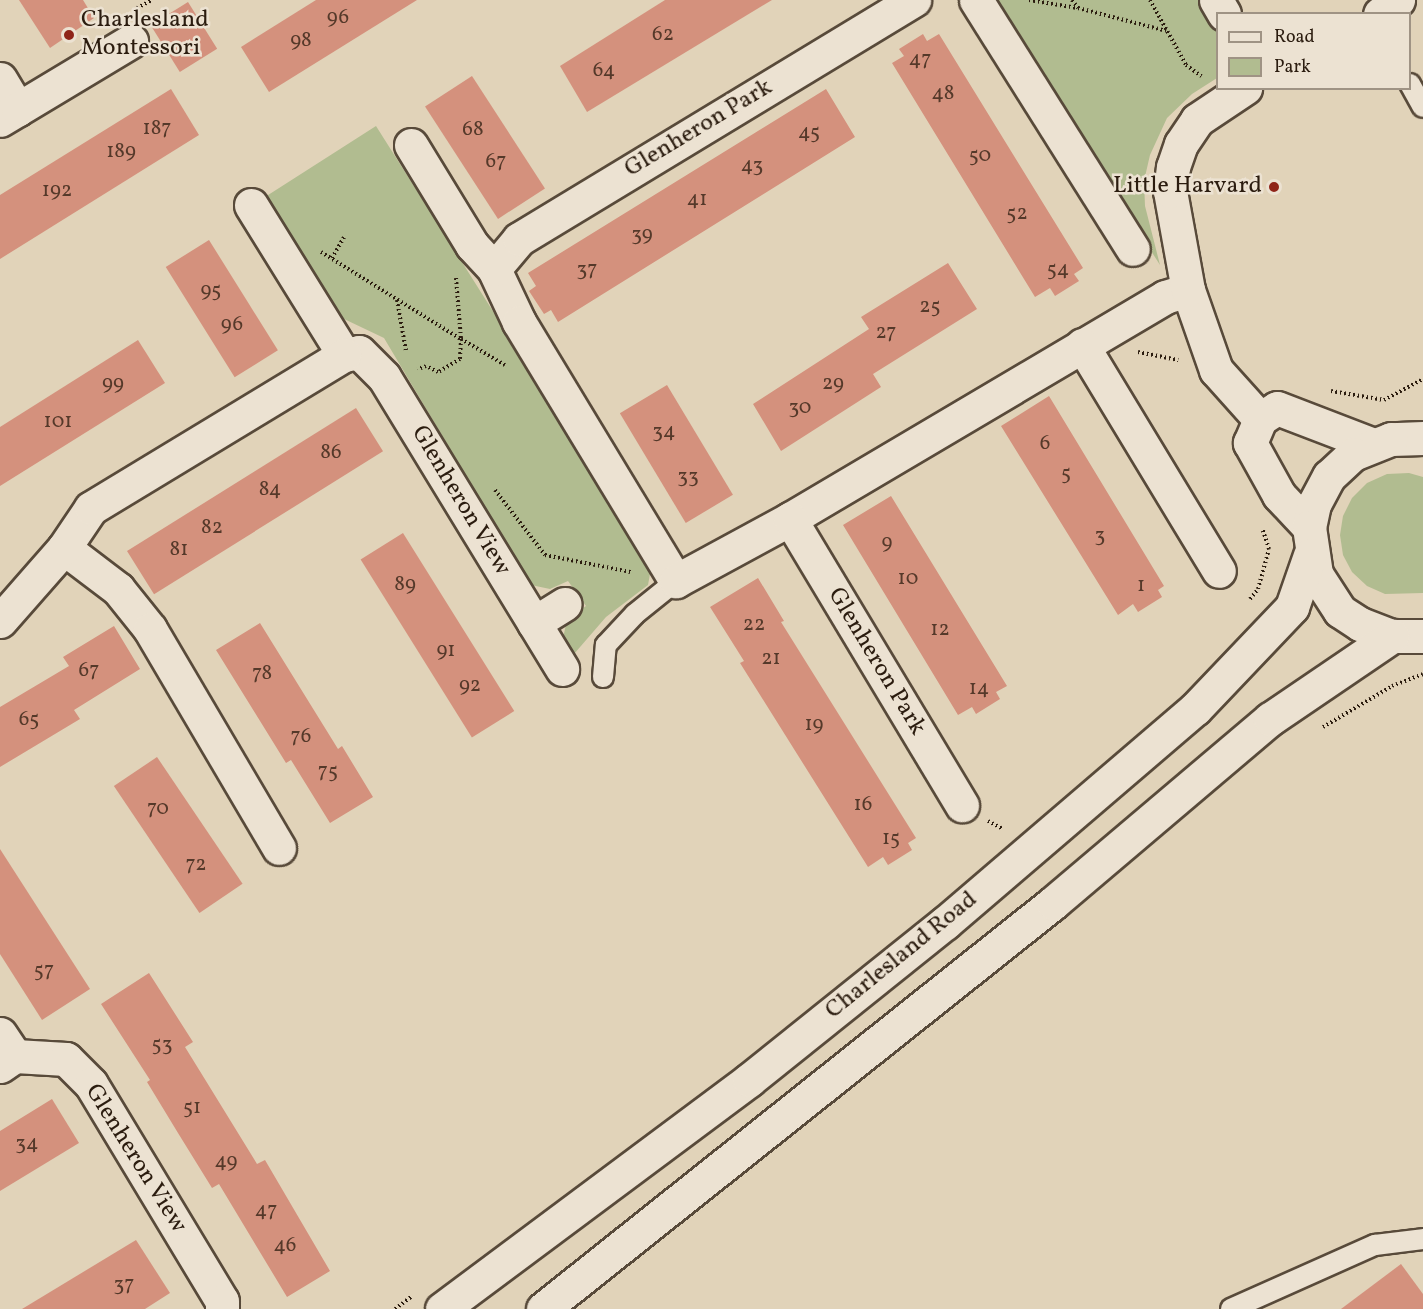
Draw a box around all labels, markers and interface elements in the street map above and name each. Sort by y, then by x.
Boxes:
house number: 96 [327,5,349,31]
place label: Charlesland Montessori [81,7,209,63]
legend [1216,12,1411,90]
house number: 62 [652,22,674,48]
text: Road [1274,25,1315,50]
marker: Charlesland Montessori [62,28,76,42]
house number: 98 [290,28,312,54]
house number: 47 [909,47,931,73]
text: Park [1274,55,1311,80]
house number: 64 [593,58,615,84]
street label: Glenheron Park [620,74,778,184]
house number: 48 [932,81,954,107]
house number: 187 [142,116,172,142]
house number: 68 [462,117,484,143]
house number: 45 [798,120,820,146]
house number: 189 [106,139,136,165]
house number: 50 [969,143,991,169]
house number: 67 [486,149,506,175]
house number: 43 [741,153,763,179]
place label: Little Harvard [1113,173,1262,201]
house number: 192 [42,178,72,204]
marker: Little Harvard [1267,180,1281,194]
house number: 41 [687,187,707,213]
house number: 52 [1006,201,1028,227]
house number: 39 [631,222,653,248]
house number: 37 [577,257,597,283]
house number: 54 [1047,257,1069,283]
house number: 95 [201,278,221,304]
house number: 25 [919,294,941,320]
house number: 96 [221,312,243,338]
house number: 27 [876,320,896,346]
house number: 99 [102,371,124,397]
house number: 29 [822,371,844,397]
house number: 30 [789,395,811,421]
house number: 101 [44,409,72,435]
house number: 34 [652,419,676,445]
street label: Glenheron View [404,421,516,581]
house number: 6 [1040,431,1050,457]
house number: 86 [320,440,342,466]
house number: 5 [1061,461,1071,487]
house number: 33 [677,464,699,490]
house number: 84 [259,477,281,503]
house number: 82 [201,515,223,541]
house number: 3 [1095,523,1105,549]
house number: 9 [882,530,892,556]
house number: 81 [170,537,188,563]
house number: 10 [898,566,918,592]
house number: 89 [394,572,416,598]
house number: 1 [1137,573,1145,599]
street label: Glenheron Park [821,583,931,741]
house number: 22 [743,612,765,638]
house number: 12 [930,617,950,643]
house number: 91 [436,638,456,664]
house number: 21 [761,646,781,672]
house number: 67 [79,658,99,684]
house number: 78 [252,661,272,687]
house number: 92 [459,673,481,699]
house number: 14 [969,676,989,702]
house number: 65 [19,707,39,733]
house number: 19 [804,712,824,738]
house number: 76 [291,724,311,750]
house number: 75 [318,759,338,785]
house number: 16 [854,792,872,818]
house number: 70 [147,796,169,822]
house number: 15 [882,826,900,852]
house number: 72 [185,852,207,878]
street label: Charlesland Road [820,886,984,1026]
house number: 57 [34,958,54,984]
house number: 53 [152,1032,172,1058]
street label: Glenheron View [78,1079,192,1239]
house number: 51 [183,1095,201,1121]
house number: 34 [15,1131,39,1157]
house number: 49 [215,1149,237,1175]
house number: 47 [255,1198,277,1224]
house number: 46 [274,1233,296,1259]
house number: 37 [114,1272,134,1298]

